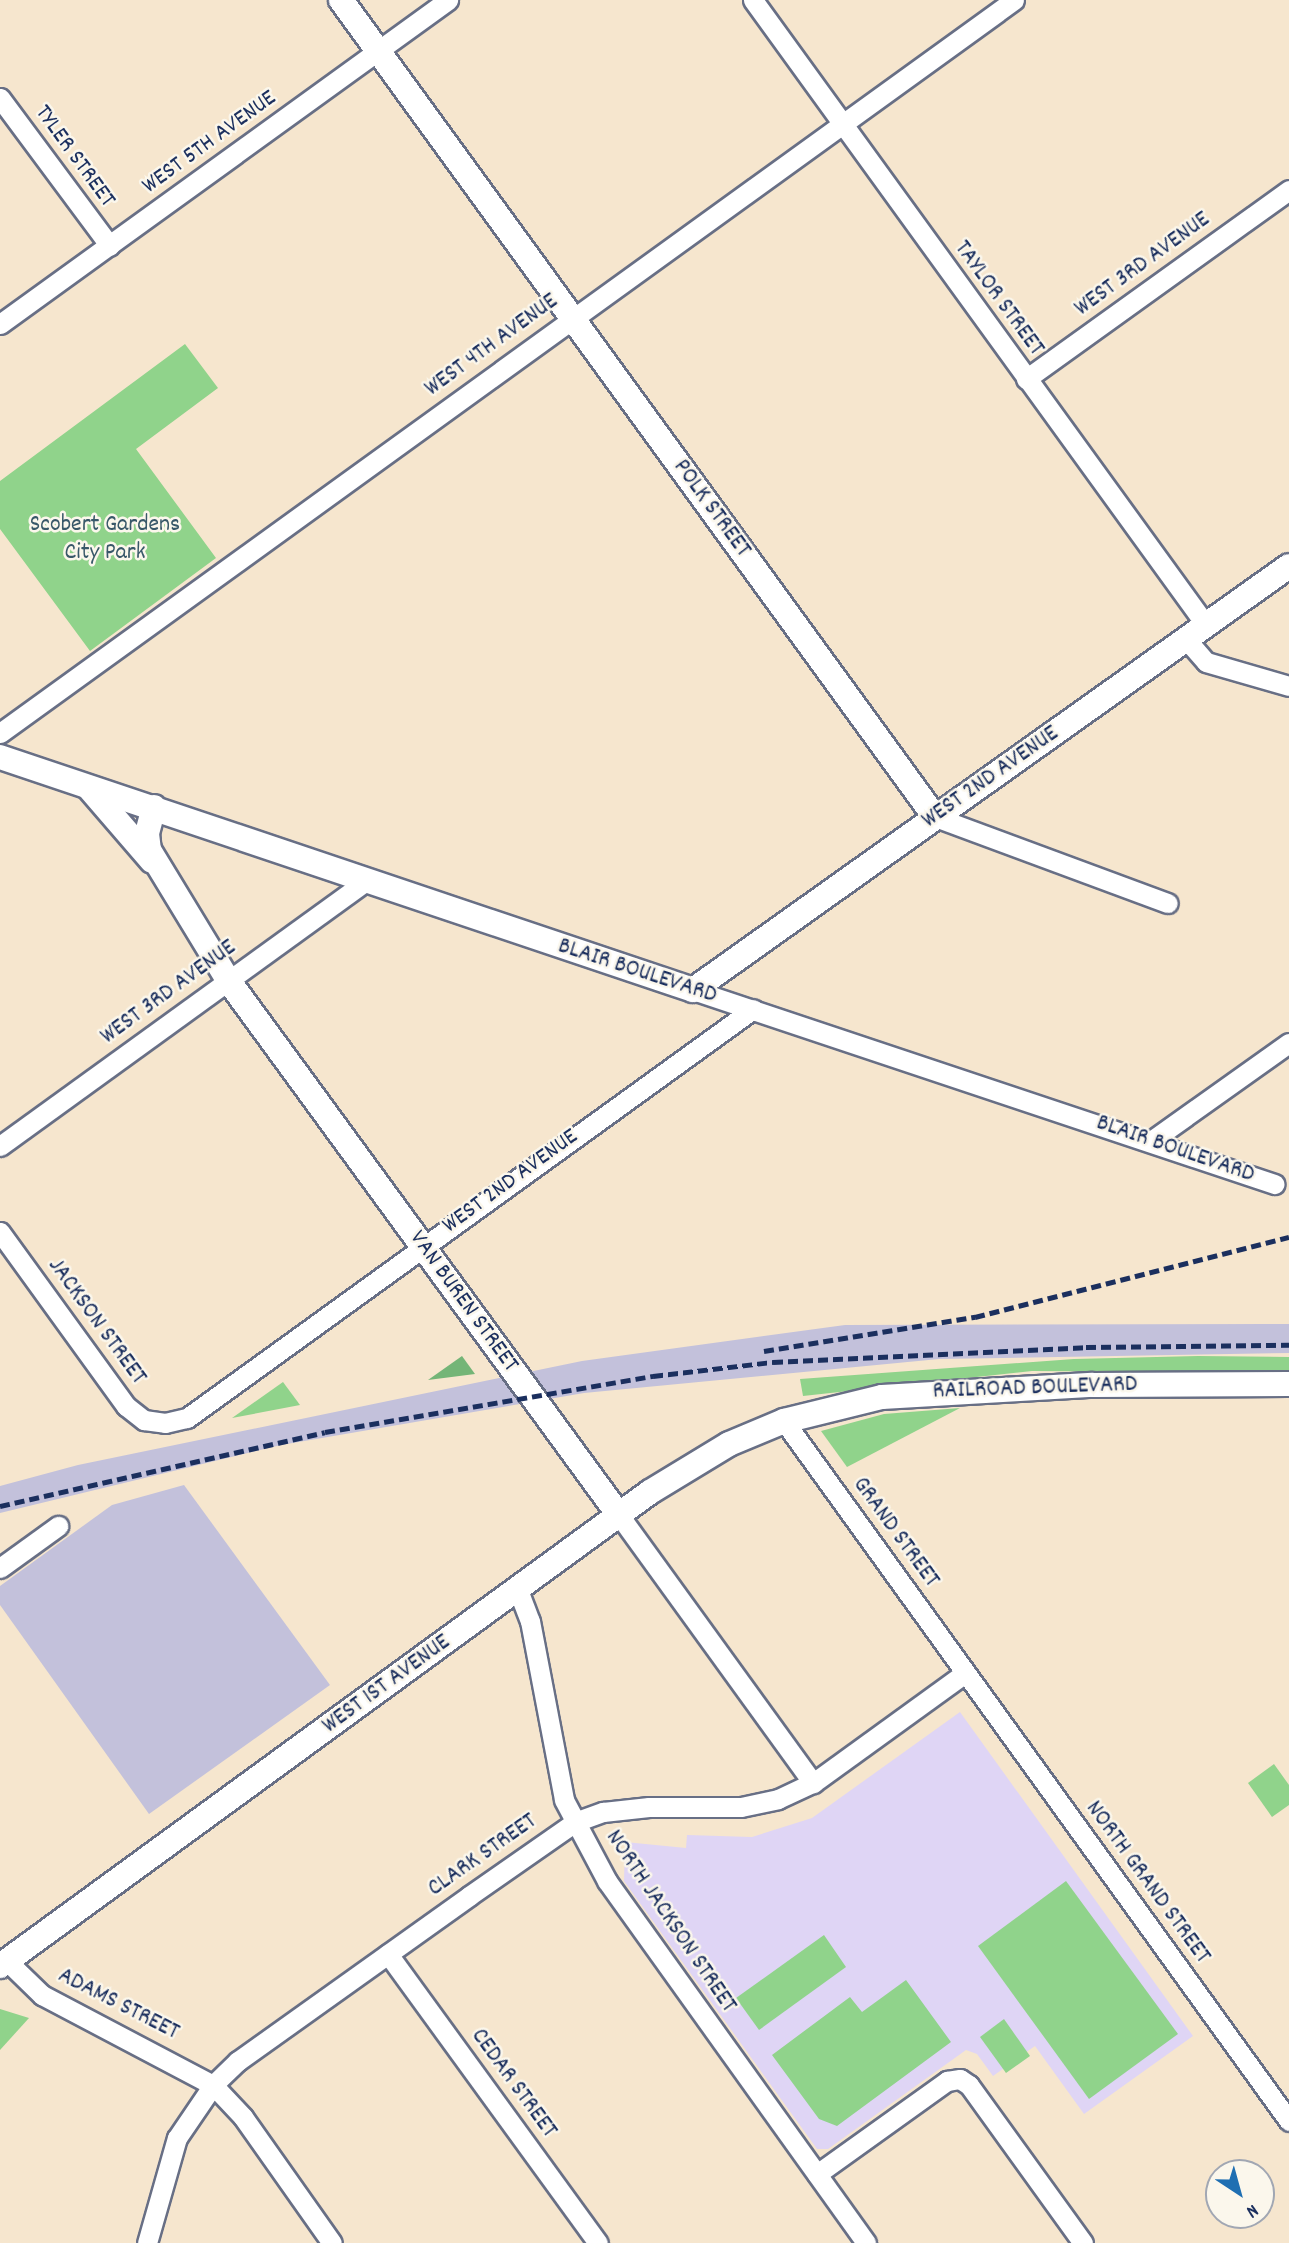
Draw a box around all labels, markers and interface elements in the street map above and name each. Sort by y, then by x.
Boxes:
street label: WEST 5TH AVENUE [137,85,283,201]
street label: TYLER STREET [27,100,121,214]
street label: WEST 3RD AVENUE [1070,206,1216,324]
street label: TAYLOR STREET [947,236,1049,362]
street label: WEST 4TH AVENUE [420,288,564,404]
street label: POLK STREET [666,454,756,564]
park label: Scobert Gardens City Park [30,512,180,568]
street label: WEST 2ND AVENUE [917,720,1065,836]
street label: BLAIR BOULEVARD [554,933,720,1011]
street label: WEST 3RD AVENUE [96,934,242,1052]
street label: BLAIR BOULEVARD [1092,1110,1258,1190]
street label: WEST 2ND AVENUE [438,1123,584,1241]
street label: VAN BUREN STREET [402,1226,524,1378]
street label: JACKSON STREET [40,1253,152,1391]
street label: RAILROAD BOULEVARD [932,1371,1138,1407]
street label: GRAND STREET [845,1472,945,1594]
street label: WEST 1ST AVENUE [317,1629,457,1741]
street label: NORTH GRAND STREET [1078,1796,1216,1970]
street label: CLARK STREET [423,1808,543,1904]
street label: NORTH JACKSON STREET [598,1825,742,2019]
street label: ADAMS STREET [53,1962,183,2048]
street label: CEDAR STREET [464,2023,562,2145]
north arrow [1205,2159,1275,2229]
text: N [1240,2196,1263,2223]

